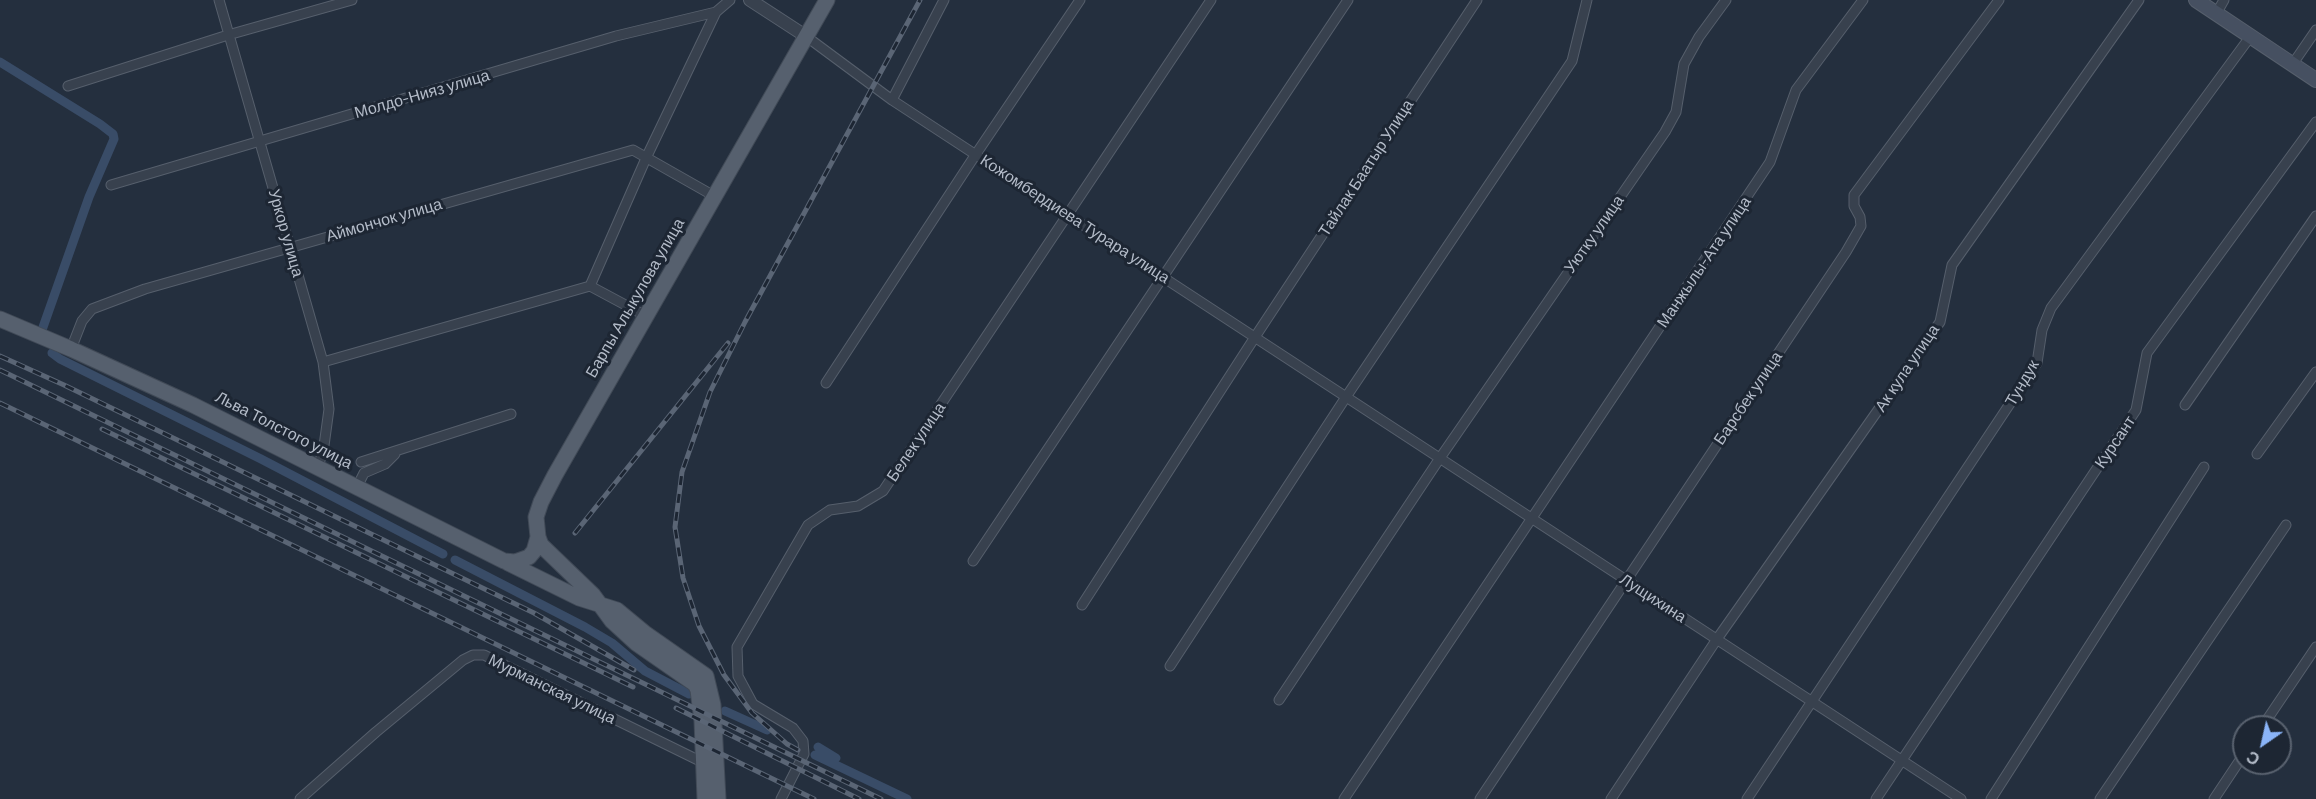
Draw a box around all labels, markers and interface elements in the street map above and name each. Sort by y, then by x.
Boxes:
street label: Молдо-Нияз улица [352,66,492,122]
street label: Тайлак Баатыр Улица [1314,96,1418,240]
street label: Кожомбердиева Турара улица [977,151,1173,287]
street label: Уркор улица [264,187,308,279]
street label: Уютку улица [1560,191,1628,277]
street label: Манжылы-Ата улица [1653,193,1755,331]
street label: Аймончок улица [324,194,444,246]
street label: Барпы Алыкулова улица [581,215,689,381]
street label: Ак кула улица [1871,321,1943,415]
street label: Барсбек улица [1710,348,1786,448]
street label: Тундук [2001,357,2043,409]
street label: Льва Толстого улица [212,387,356,473]
street label: Белек улица [883,399,949,485]
street label: Курсант [2091,412,2139,472]
street label: Лущихина [1616,569,1690,627]
street label: Мурманская улица [485,650,619,728]
north arrow [2232,715,2292,775]
text: С [2243,748,2263,770]

